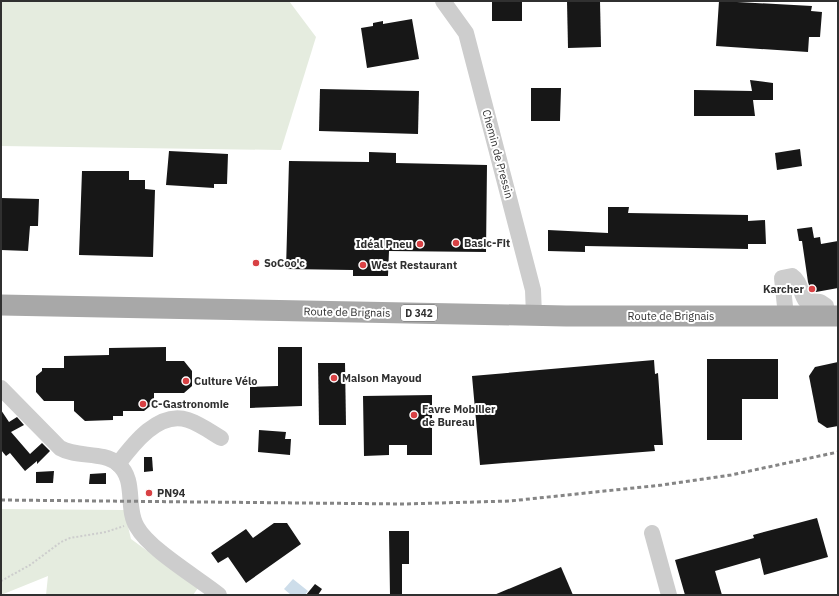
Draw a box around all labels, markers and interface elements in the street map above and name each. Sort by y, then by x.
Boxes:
street label: Chemin de Pressin [479,108,517,200]
place label: Basic-Fit [464,236,510,250]
place label: Idéal Pneu [356,237,412,251]
marker: Basic-Fit [451,238,461,248]
marker: Idéal Pneu [415,239,425,249]
place label: SoCoo'c [264,256,305,270]
marker: SoCoo'c [251,258,261,268]
place label: West Restaurant [371,258,457,272]
marker: West Restaurant [358,260,368,270]
place label: Karcher [763,282,805,296]
marker: Karcher [807,284,817,294]
street label: Route de Brignais [304,304,390,320]
road number: D 342 [401,305,437,321]
street label: Route de Brignais [628,309,714,323]
place label: Maison Mayoud [342,371,422,385]
marker: Maison Mayoud [329,373,339,383]
place label: Culture Vélo [194,374,257,388]
marker: Culture Vélo [181,376,191,386]
place label: C-Gastronomie [151,397,229,411]
marker: C-Gastronomie [138,399,148,409]
place label: Favre Mobilier de Bureau [422,402,496,429]
marker: Favre Mobilier de Bureau [409,410,419,420]
place label: PN94 [157,486,186,500]
marker: PN94 [144,488,154,498]

